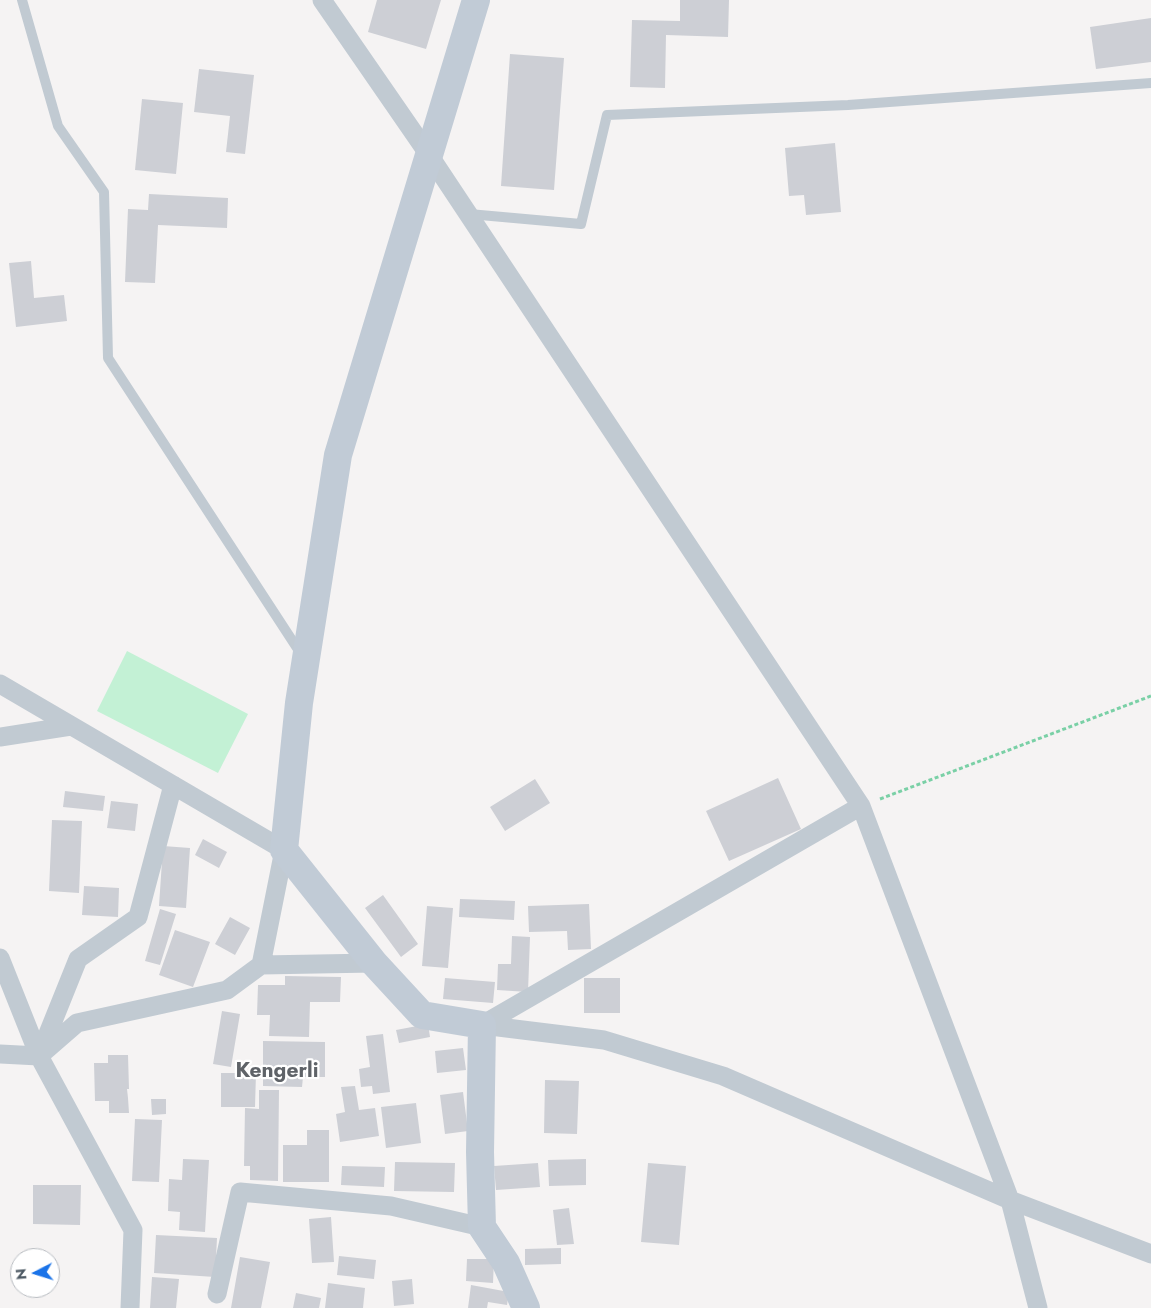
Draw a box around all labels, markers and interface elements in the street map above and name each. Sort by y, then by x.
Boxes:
district label: Kengerli [235,1059,319,1085]
north arrow [10,1248,60,1298]
text: N [11,1268,32,1281]

